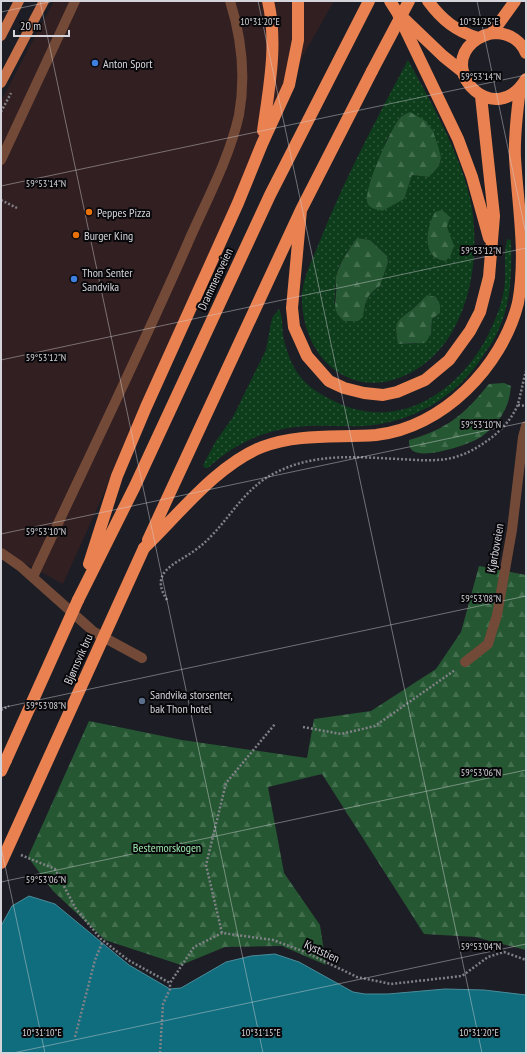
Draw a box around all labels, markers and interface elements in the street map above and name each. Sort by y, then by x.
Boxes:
scale bar [14,12,69,38]
text: 10°31'20"E [240,15,280,28]
text: 10°31'25"E [459,15,499,28]
text: 20 m [20,18,41,33]
place label: Anton Sport [103,56,153,71]
marker: Anton Sport [90,58,100,68]
text: 59°53'14"N [461,70,501,83]
text: 59°53'14"N [26,177,66,190]
place label: Peppes Pizza [97,205,151,220]
marker: Peppes Pizza [84,207,94,217]
place label: Burger King [84,228,133,243]
marker: Burger King [71,230,81,240]
text: 59°53'12"N [461,244,501,257]
street label: Drammensveien [194,246,236,312]
place label: Thon Senter Sandvika [82,265,133,294]
marker: Thon Senter Sandvika [69,274,79,284]
text: 59°53'12"N [26,351,66,364]
text: 59°53'10"N [461,418,501,431]
street label: Kjørboveien [483,522,507,574]
text: 59°53'10"N [26,525,66,538]
text: 59°53'08"N [461,592,501,605]
street label: Bjørnsvik bru [60,631,96,687]
place label: Sandvika storsenter, bak Thon hotel [150,687,233,716]
marker: Sandvika storsenter, bak Thon hotel [137,696,147,706]
text: 59°53'08"N [26,699,66,712]
text: 59°53'06"N [461,766,501,779]
park label: Bestemorskogen [133,840,201,855]
text: 59°53'06"N [26,873,66,886]
street label: Kyststien [302,936,342,966]
text: 59°53'04"N [461,940,501,953]
text: 10°31'10"E [22,1026,62,1039]
text: 10°31'15"E [241,1026,281,1039]
text: 10°31'20"E [459,1026,499,1039]

